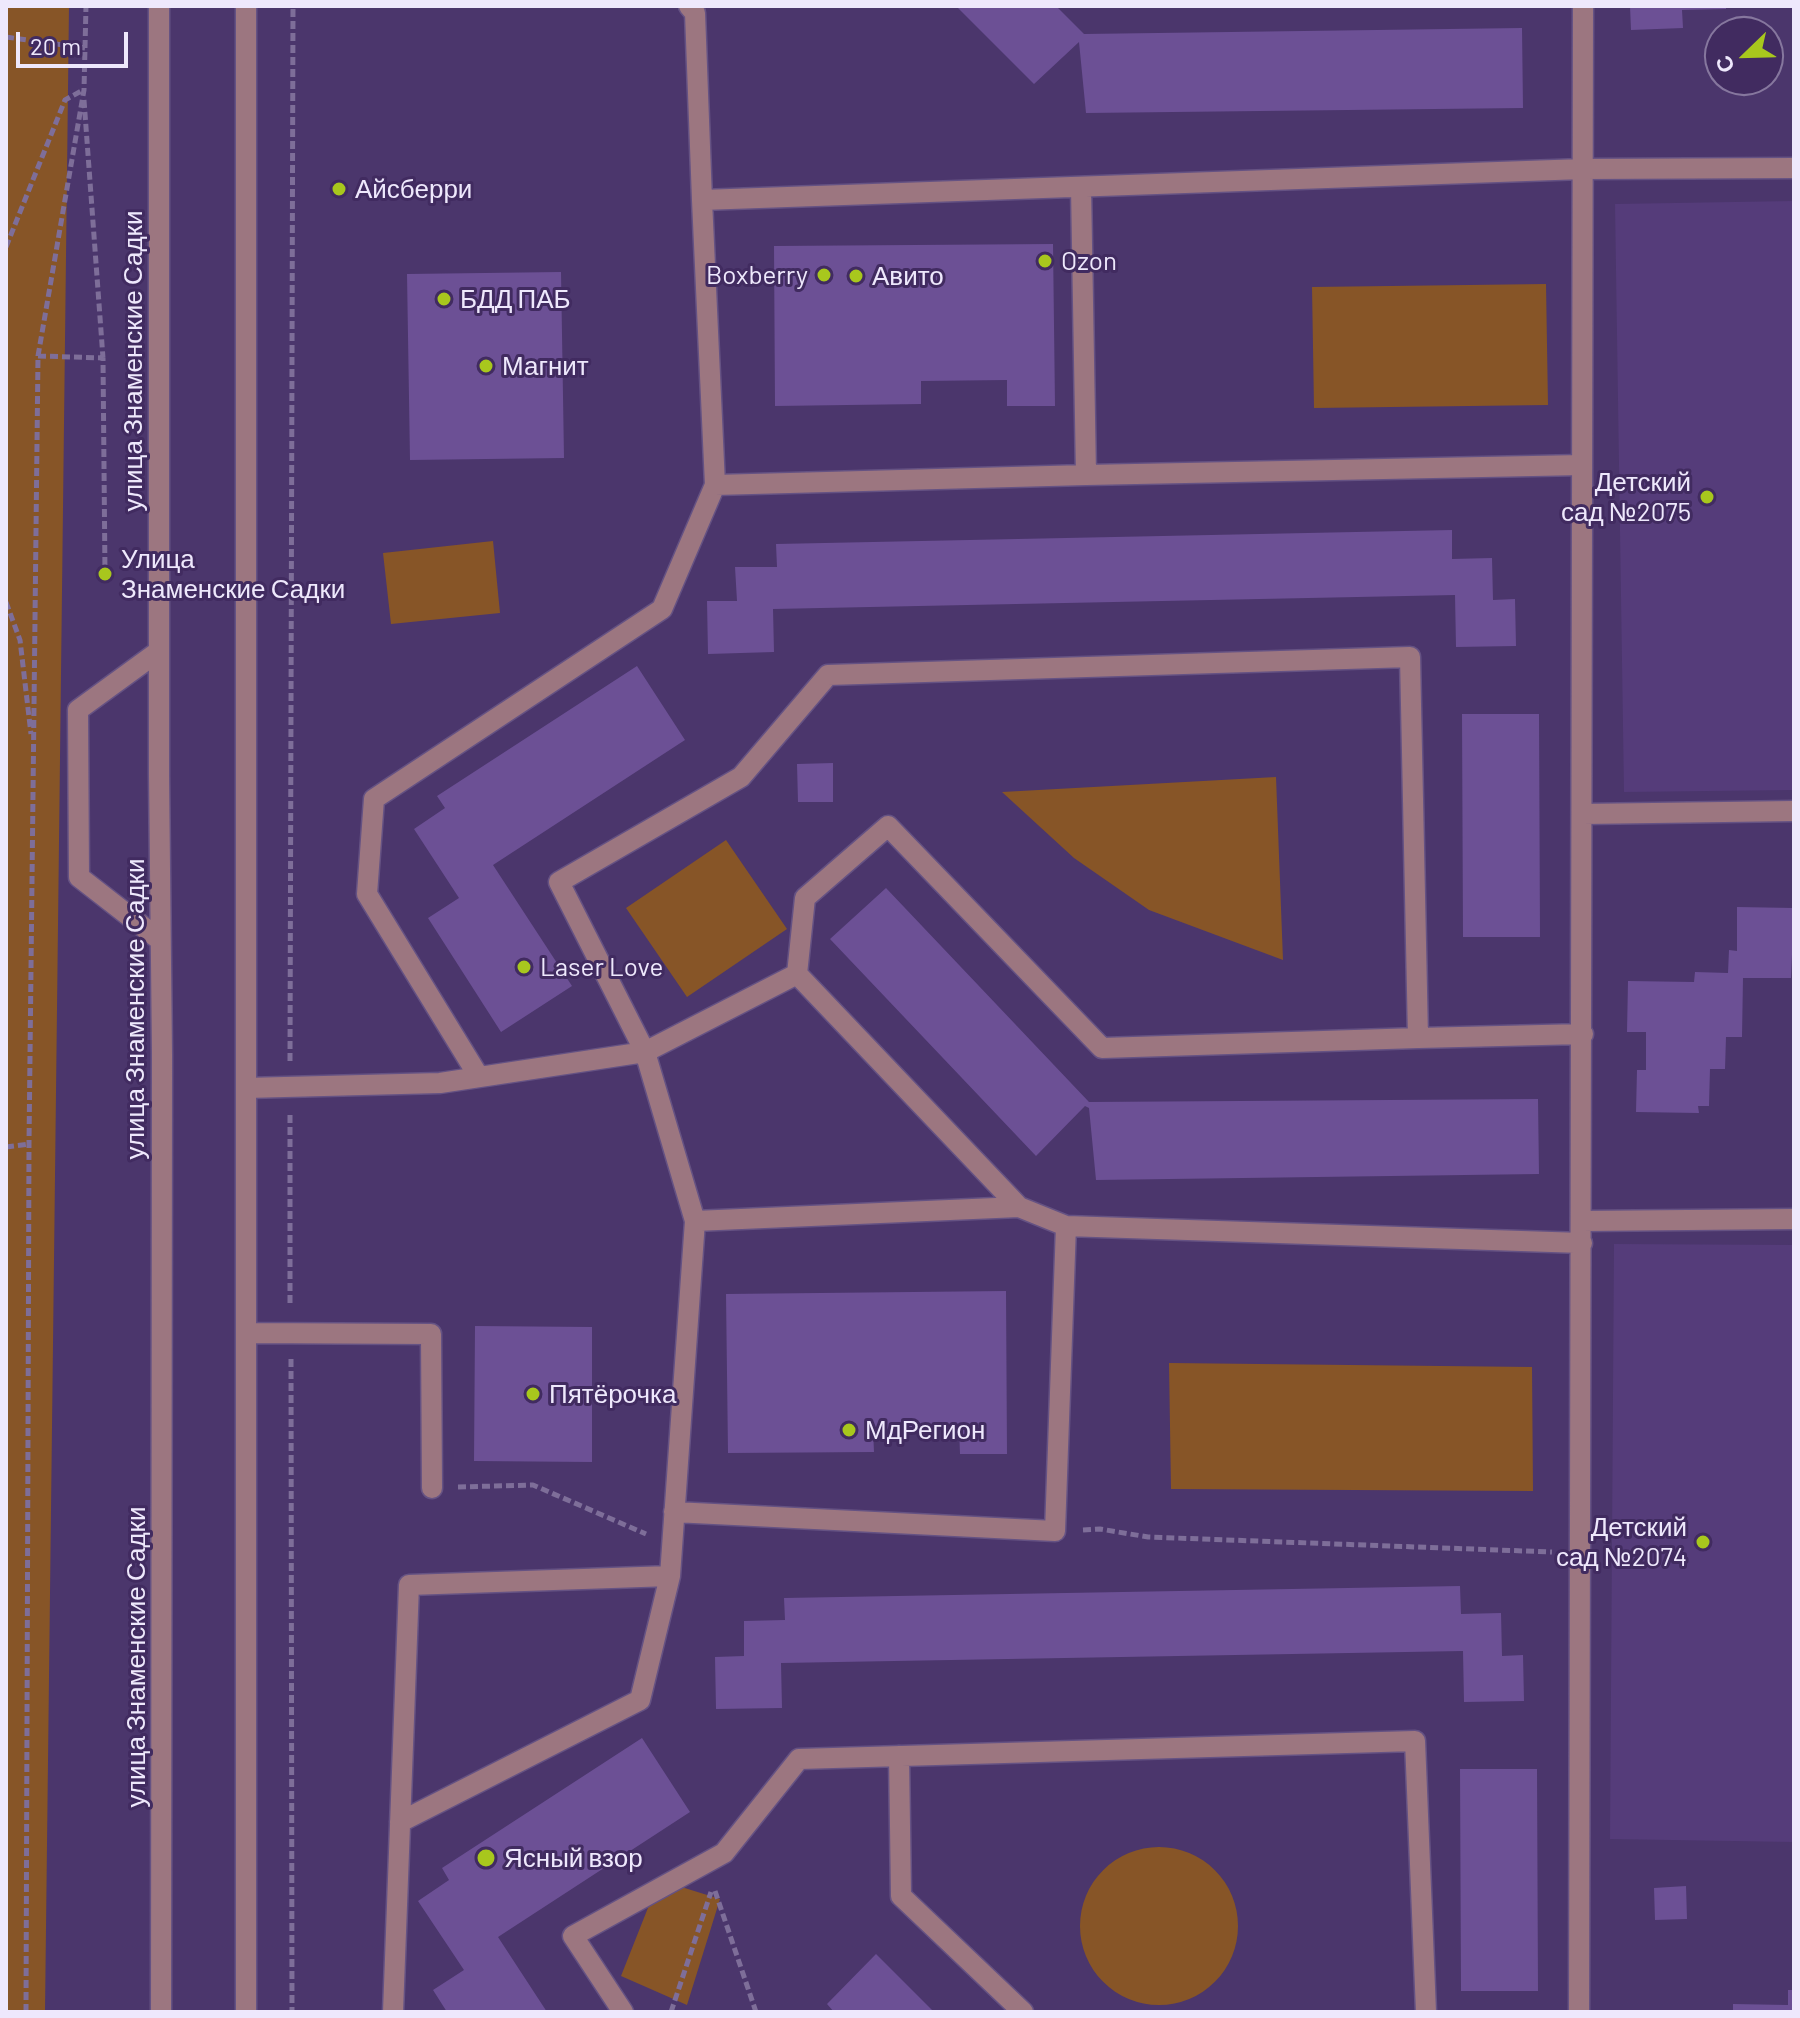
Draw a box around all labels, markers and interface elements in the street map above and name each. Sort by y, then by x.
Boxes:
scale bar [20,16,132,66]
north arrow [1704,16,1784,96]
text: 20 m [30,31,81,60]
text: С [1709,52,1739,77]
place label: Айсберри [355,173,472,205]
marker: Айсберри [330,180,348,198]
street label: улица Знаменские Садки [117,210,149,512]
place label: Ozon [1061,245,1117,277]
marker: Ozon [1036,252,1054,270]
place label: Boxberry [706,259,808,291]
place label: Авито [872,260,944,292]
marker: Boxberry [815,266,833,284]
marker: Авито [847,267,865,285]
place label: БДД ПАБ [460,283,571,315]
marker: БДД ПАБ [435,290,453,308]
place label: Магнит [502,350,589,382]
marker: Магнит [477,357,495,375]
place label: Детский сад №2075 [1561,466,1691,528]
marker: Детский сад №2075 [1698,488,1716,506]
place label: Улица Знаменские Садки [121,543,345,604]
marker: Улица Знаменские Садки [96,565,114,583]
street label: улица Знаменские Садки [119,858,151,1160]
place label: Laser Love [540,951,663,983]
marker: Laser Love [515,958,533,976]
place label: Пятёрочка [549,1378,676,1410]
marker: Пятёрочка [524,1385,542,1403]
place label: МдРегион [865,1414,985,1446]
marker: МдРегион [840,1421,858,1439]
street label: улица Знаменские Садки [120,1506,152,1808]
place label: Детский сад №2074 [1556,1511,1687,1572]
marker: Детский сад №2074 [1694,1533,1712,1551]
place label: Ясный взор [504,1842,643,1874]
marker: Ясный взор [475,1847,497,1869]

